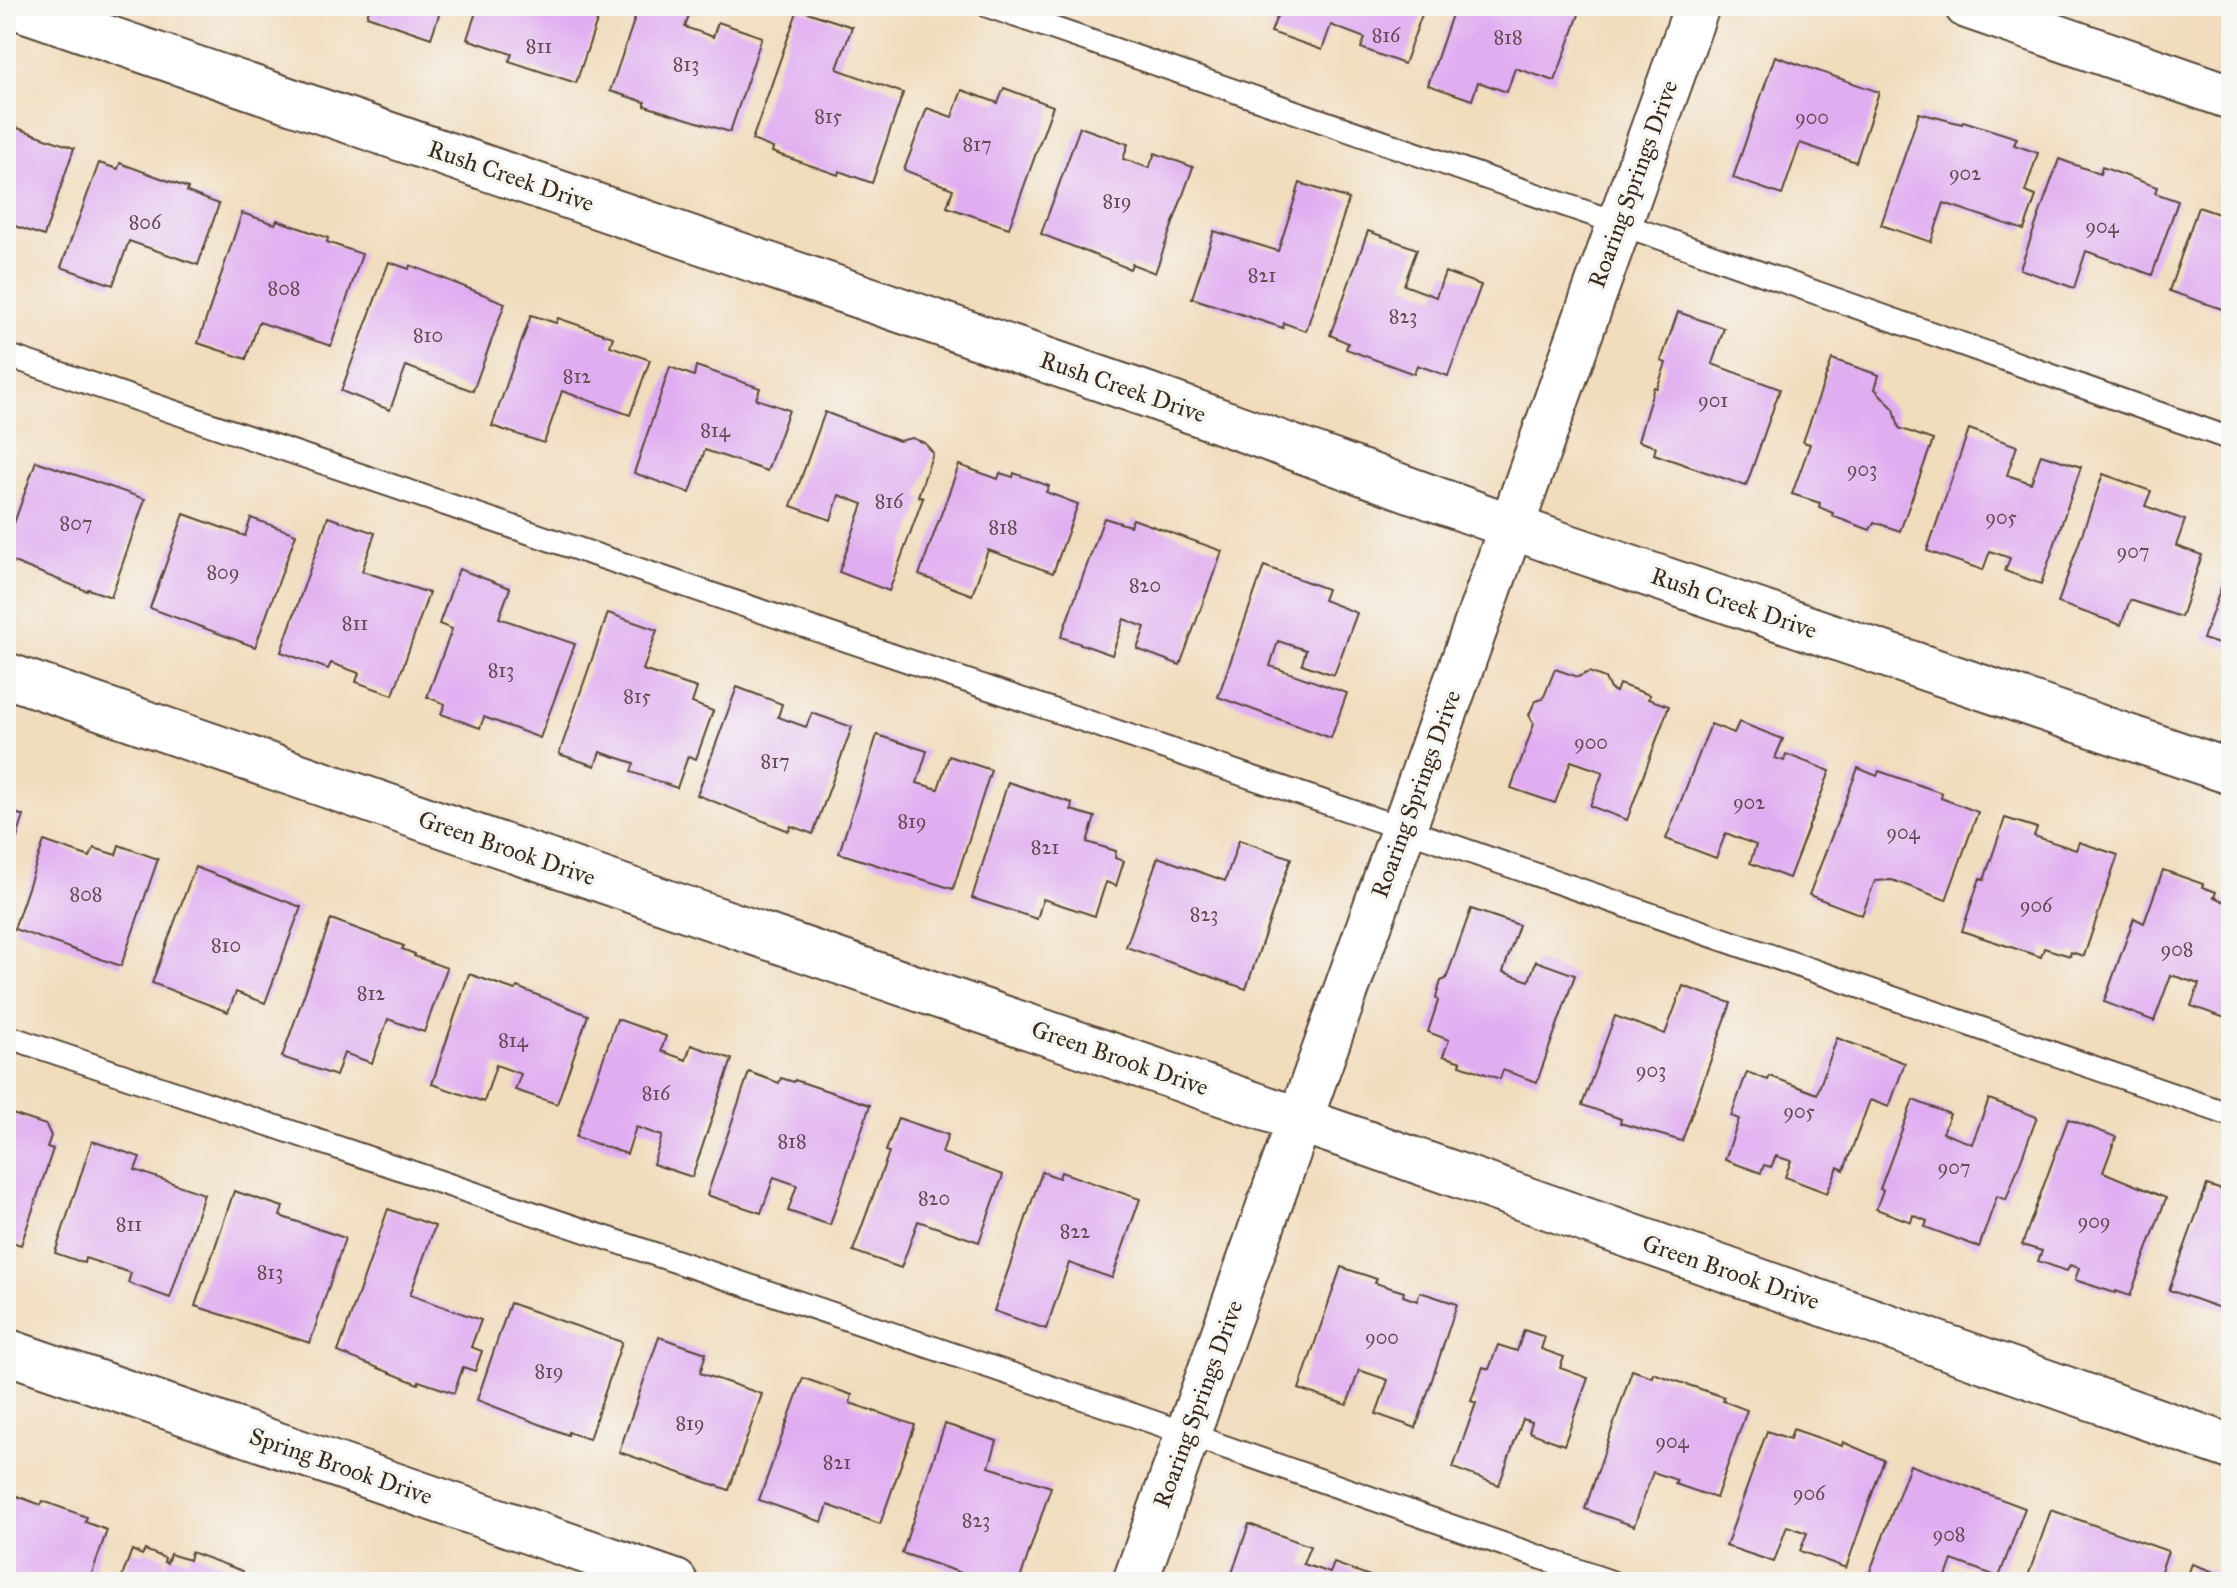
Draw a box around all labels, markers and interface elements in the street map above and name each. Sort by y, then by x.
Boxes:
house number: 816 [1372,23,1401,47]
house number: 818 [1493,25,1523,49]
house number: 811 [526,34,552,58]
house number: 813 [673,52,699,76]
street label: Roaring Springs Drive [1581,76,1685,292]
house number: 815 [814,104,842,128]
house number: 900 [1795,105,1829,129]
house number: 817 [962,132,992,156]
street label: Rush Creek Drive [424,134,598,218]
house number: 902 [1949,161,1981,185]
house number: 819 [1102,189,1132,213]
house number: 806 [129,210,162,234]
house number: 904 [2085,214,2120,238]
house number: 821 [1248,263,1276,287]
house number: 808 [268,276,300,300]
house number: 823 [1389,304,1417,328]
house number: 810 [413,323,443,347]
street label: Rush Creek Drive [1036,345,1210,429]
house number: 812 [563,364,591,388]
house number: 901 [1698,388,1728,412]
house number: 814 [700,418,731,442]
house number: 903 [1847,457,1877,481]
house number: 816 [875,489,904,513]
house number: 905 [1985,505,2017,529]
house number: 807 [60,511,92,535]
house number: 818 [988,515,1018,539]
house number: 907 [2116,539,2150,563]
house number: 809 [206,560,240,584]
street label: Rush Creek Drive [1647,561,1821,645]
house number: 820 [1129,573,1161,597]
house number: 811 [342,611,368,635]
house number: 813 [488,658,514,682]
house number: 815 [623,684,651,708]
street label: Roaring Springs Drive [1364,686,1468,902]
house number: 900 [1574,730,1608,754]
house number: 817 [760,749,790,773]
house number: 902 [1733,790,1765,814]
street label: Green Brook Drive [414,804,600,892]
house number: 819 [897,809,927,833]
house number: 904 [1886,820,1921,844]
house number: 821 [1031,835,1059,859]
house number: 808 [70,882,102,906]
house number: 906 [2020,893,2053,917]
house number: 823 [1190,902,1218,926]
house number: 810 [211,933,241,957]
house number: 908 [2160,937,2194,961]
house number: 812 [357,981,385,1005]
street label: Green Brook Drive [1027,1014,1213,1102]
house number: 814 [498,1028,529,1052]
house number: 903 [1636,1058,1666,1082]
house number: 816 [642,1081,671,1105]
house number: 905 [1783,1099,1815,1123]
house number: 818 [777,1129,807,1153]
house number: 907 [1937,1155,1971,1179]
house number: 820 [918,1186,950,1210]
house number: 909 [2077,1209,2111,1233]
house number: 811 [116,1212,142,1236]
house number: 822 [1060,1219,1090,1243]
street label: Green Brook Drive [1638,1228,1824,1316]
house number: 813 [257,1260,283,1284]
street label: Roaring Springs Drive [1146,1296,1250,1512]
house number: 900 [1365,1325,1399,1349]
house number: 819 [534,1359,564,1383]
house number: 819 [675,1411,705,1435]
street label: Spring Brook Drive [246,1421,436,1511]
house number: 904 [1655,1429,1690,1453]
house number: 821 [823,1450,851,1474]
house number: 906 [1793,1481,1826,1505]
house number: 823 [962,1508,990,1532]
house number: 908 [1932,1522,1966,1546]

